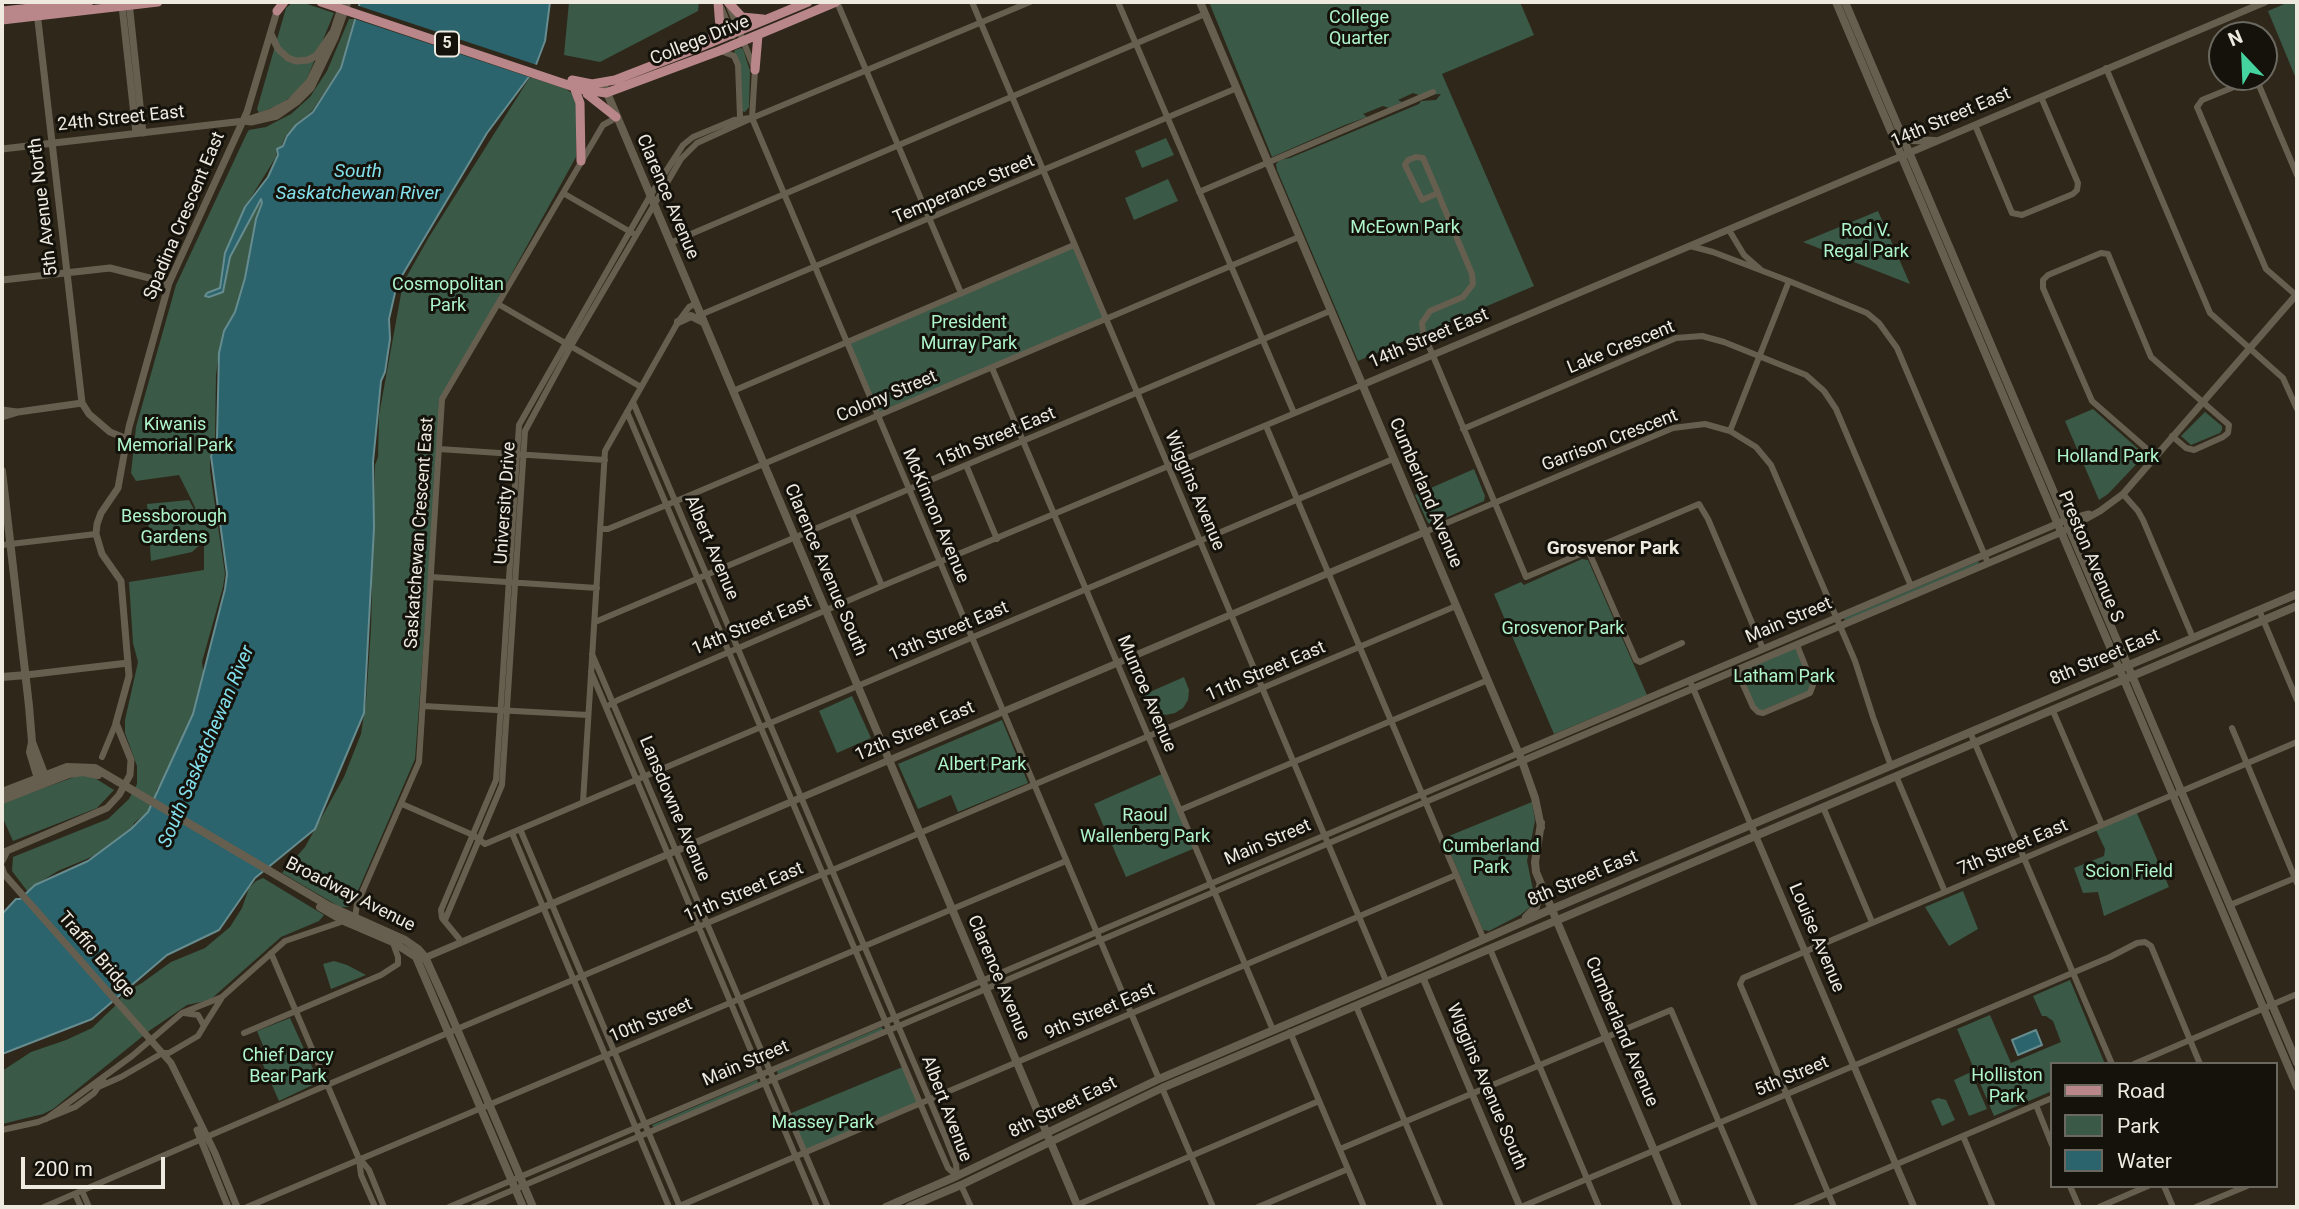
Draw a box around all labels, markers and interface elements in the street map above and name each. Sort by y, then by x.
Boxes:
park label: College Quarter [1329,7,1389,50]
street label: College Drive [647,11,753,71]
north arrow [2208,21,2278,91]
text: N [2225,25,2246,51]
road number: 5 [435,32,459,56]
street label: 14th Street East [1888,83,2014,153]
street label: 24th Street East [56,102,186,136]
street label: Spadina Crescent East [140,129,230,303]
street label: Clarence Avenue [631,131,703,263]
street label: 5th Avenue North [25,137,63,277]
street label: Temperance Street [890,151,1038,229]
water label: South Saskatchewan River [276,161,440,205]
park label: McEown Park [1350,217,1460,239]
park label: Rod V. Regal Park [1823,220,1909,262]
park label: Cosmopolitan Park [392,274,504,316]
street label: 14th Street East [1366,304,1492,374]
park label: President Murray Park [921,312,1017,354]
street label: Lake Crescent [1564,317,1678,379]
street label: Colony Street [834,366,940,428]
street label: 15th Street East [933,403,1059,473]
street label: Garrison Crescent [1539,405,1681,477]
park label: Kiwanis Memorial Park [117,414,233,457]
street label: Cumberland Avenue [1384,415,1466,571]
street label: Saskatchewan Crescent East [401,416,439,650]
street label: Wiggins Avenue [1159,428,1229,554]
street label: University Drive [491,441,521,565]
street label: McKinnon Avenue [897,445,973,587]
park label: Holland Park [2057,446,2159,468]
street label: Clarence Avenue South [779,481,871,659]
street label: Preston Avenue S [2053,488,2127,626]
street label: Albert Avenue [679,492,743,604]
park label: Bessborough Gardens [121,506,227,548]
district label: Grosvenor Park [1547,538,1679,560]
street label: 14th Street East [689,591,815,661]
street label: Main Street [1743,593,1835,649]
street label: 13th Street East [886,597,1012,667]
park label: Grosvenor Park [1502,618,1624,640]
street label: 8th Street East [2047,625,2163,691]
street label: Munroe Avenue [1112,632,1180,756]
street label: 11th Street East [1203,637,1329,707]
water label: South Saskatchewan River [154,643,260,851]
park label: Latham Park [1733,666,1835,688]
street label: 12th Street East [852,697,978,767]
street label: Lansdowne Avenue [634,733,714,885]
park label: Albert Park [938,754,1026,776]
park label: Raoul Wallenberg Park [1080,805,1210,848]
street label: Main Street [1222,815,1314,871]
street label: 7th Street East [1955,815,2071,881]
park label: Cumberland Park [1442,836,1540,878]
street label: 8th Street East [1525,846,1641,912]
street label: Broadway Avenue [282,853,418,937]
street label: 11th Street East [681,858,807,928]
park label: Scion Field [2085,861,2173,883]
street label: Louise Avenue [1783,880,1849,996]
street label: Traffic Bridge [53,908,139,1002]
street label: Clarence Avenue [962,912,1034,1044]
street label: Cumberland Avenue [1580,954,1662,1110]
street label: 9th Street East [1042,979,1158,1045]
street label: 10th Street [606,994,696,1048]
street label: Wiggins Avenue South [1441,1001,1531,1173]
street label: Main Street [700,1036,792,1092]
park label: Chief Darcy Bear Park [242,1045,334,1088]
street label: 5th Street [1752,1052,1832,1102]
street label: Albert Avenue [916,1053,976,1165]
legend [2050,1062,2278,1188]
park label: Holliston Park [1971,1065,2043,1108]
street label: 8th Street East [1005,1073,1121,1143]
text: Road [2117,1079,2165,1103]
park label: Massey Park [772,1112,874,1134]
text: Park [2117,1114,2159,1138]
scale bar [24,1142,168,1186]
text: Water [2117,1149,2172,1173]
text: 200 m [34,1157,93,1181]

